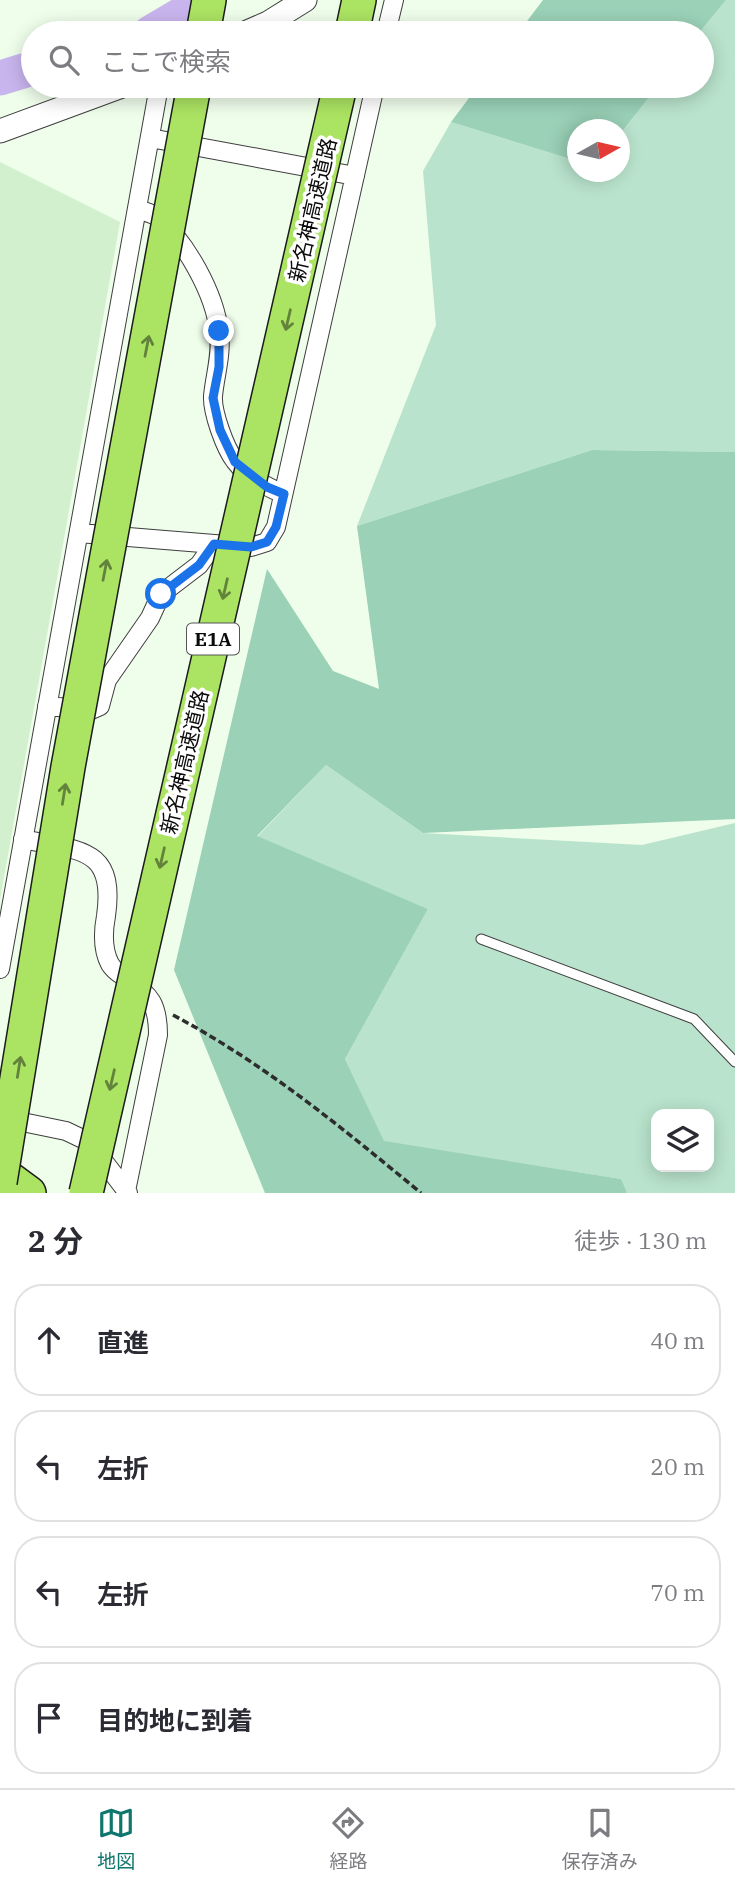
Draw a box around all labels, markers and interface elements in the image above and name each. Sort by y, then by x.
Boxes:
search box [21,21,714,98]
icon: search [45,41,83,79]
text: ここで検索 [101,44,231,78]
north arrow [567,119,630,182]
street label: 新名神高速道路 [282,135,342,285]
one-way arrow [281,308,294,331]
route end [203,315,234,346]
one-way arrow [141,335,154,358]
one-way arrow [99,559,112,582]
one-way arrow [218,577,231,600]
route start [145,578,176,609]
road number: E1A [187,624,239,654]
street label: 新名神高速道路 [154,687,214,837]
one-way arrow [58,783,71,806]
one-way arrow [155,846,169,869]
one-way arrow [13,1056,26,1079]
one-way arrow [105,1068,118,1091]
map controls [651,1109,714,1172]
button: layers [651,1109,714,1172]
text: 2 分 [28,1221,83,1260]
text: 徒歩 · 130 m [574,1225,707,1255]
icon: ahead [30,1321,68,1359]
text: 直進 [97,1325,149,1359]
text: 40 m [650,1325,705,1355]
icon: left [30,1447,68,1485]
text: 左折 [97,1451,149,1485]
text: 20 m [650,1451,705,1481]
icon: left [30,1573,68,1611]
text: 左折 [97,1577,149,1611]
text: 70 m [650,1577,705,1607]
icon: arrive [30,1699,68,1737]
text: 目的地に到着 [97,1703,253,1737]
tab: 地図 [97,1804,135,1873]
tab: 経路 [329,1804,368,1873]
tab: 保存済み [562,1804,638,1873]

